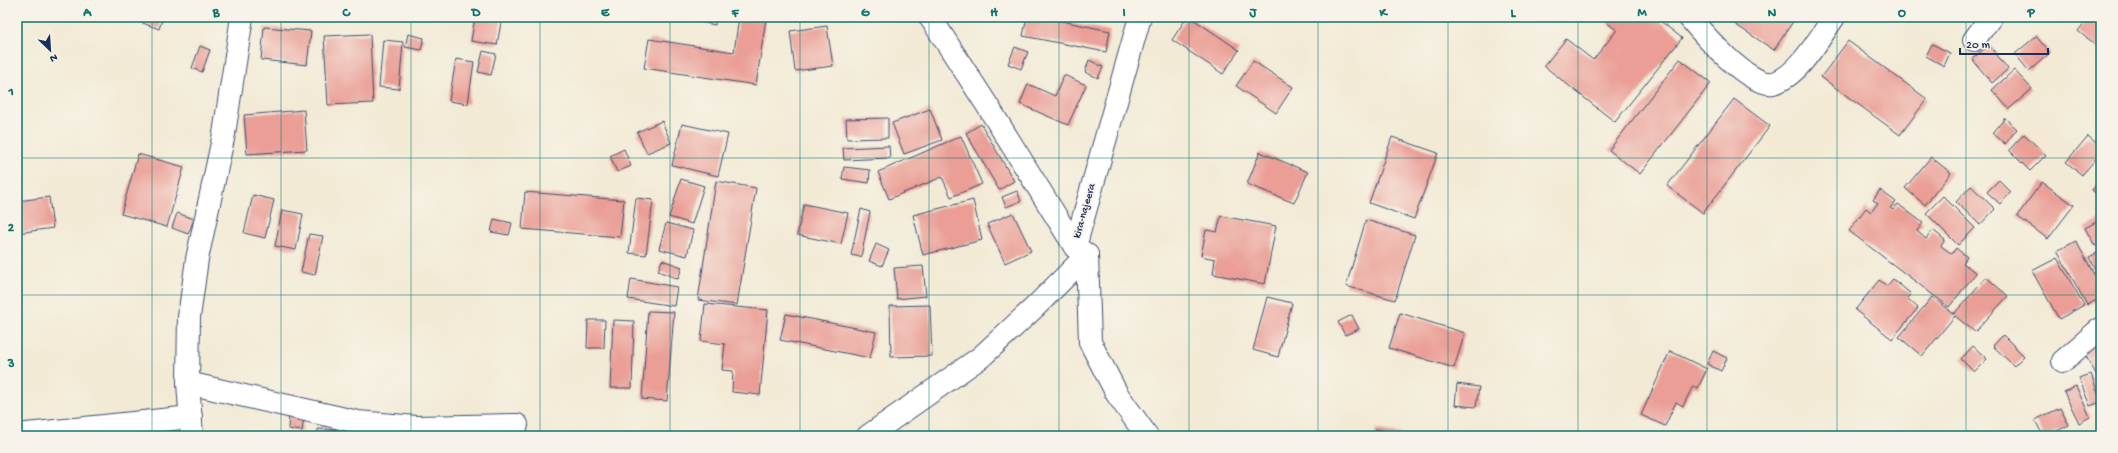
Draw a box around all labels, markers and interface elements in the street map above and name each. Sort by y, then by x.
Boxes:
text: A [82,6,92,21]
text: B [212,6,221,21]
text: C [341,6,351,21]
text: D [471,6,481,21]
text: E [601,6,610,21]
text: F [731,6,740,21]
text: G [861,6,870,21]
text: H [990,6,998,21]
text: I [1122,6,1126,21]
text: J [1249,6,1258,21]
text: K [1378,6,1388,21]
text: L [1511,6,1517,21]
text: M [1637,6,1647,21]
text: N [1768,6,1777,21]
text: O [1898,6,1906,21]
text: P [2026,6,2035,21]
north arrow [30,30,70,70]
scale bar [1960,30,2048,56]
text: 20 m [1966,39,1991,53]
text: N [48,50,59,64]
text: 1 [7,85,14,100]
street label: kira-najeera [1071,181,1099,240]
text: 2 [8,221,15,236]
text: 3 [7,357,15,372]

